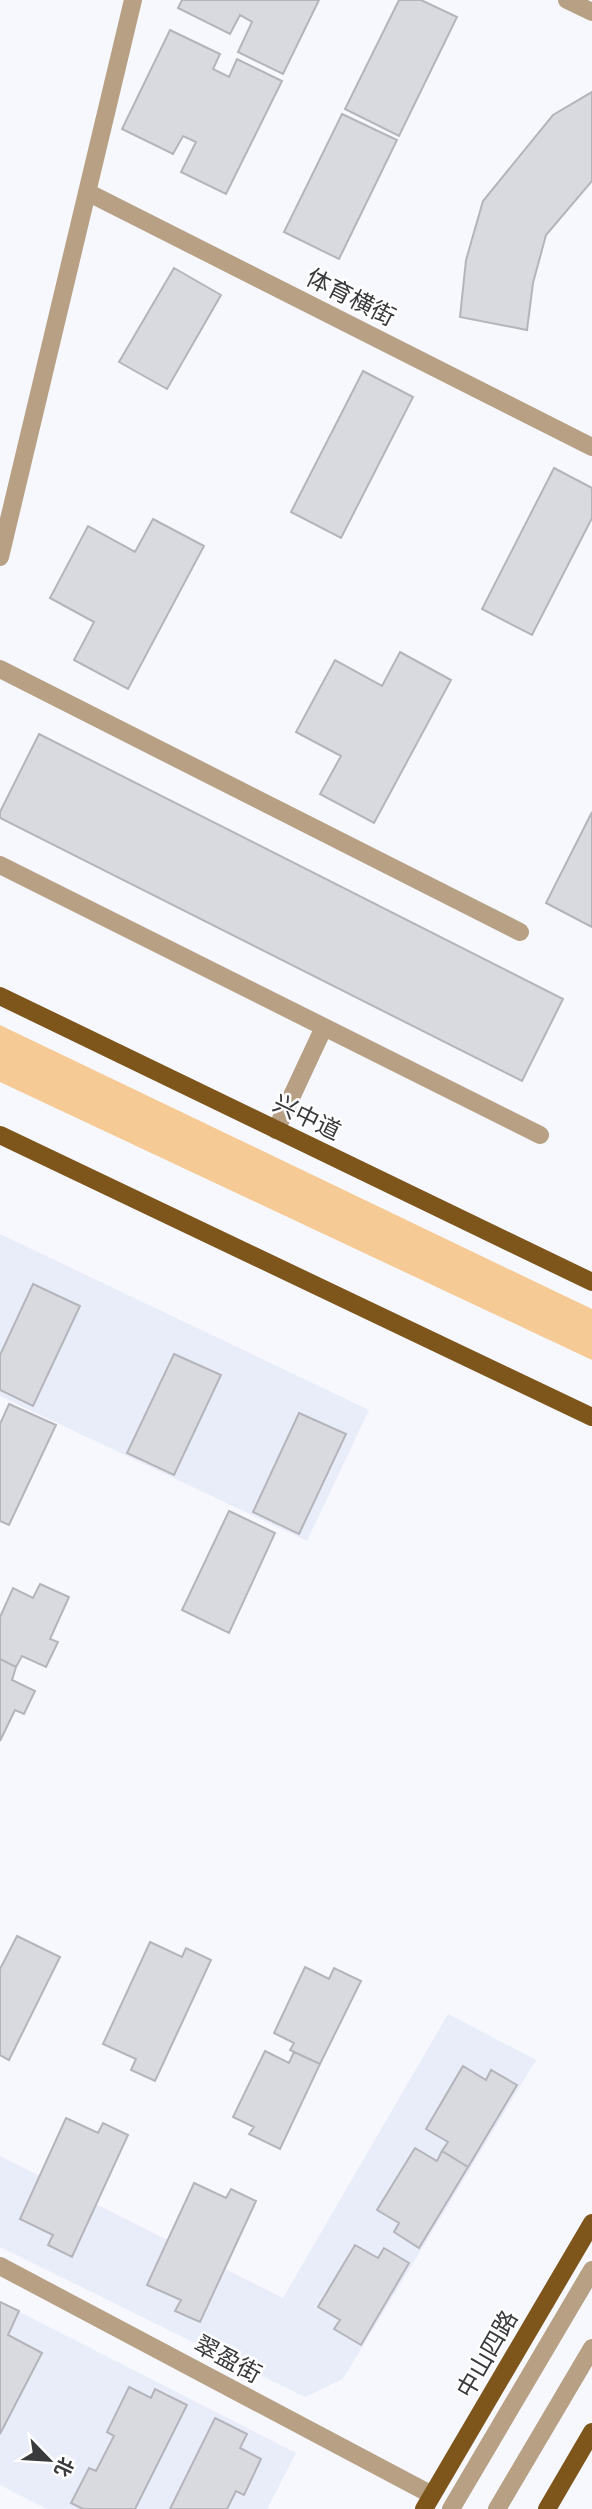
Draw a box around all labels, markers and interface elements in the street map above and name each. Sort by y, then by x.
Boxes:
street label: 体育横街 [302,263,400,331]
street label: 兴中道 [269,1089,345,1145]
street label: 中山四路 [451,2306,523,2402]
street label: 翠盈街 [190,2330,266,2388]
north arrow [14,2425,84,2495]
text: 北 [50,2454,78,2480]

